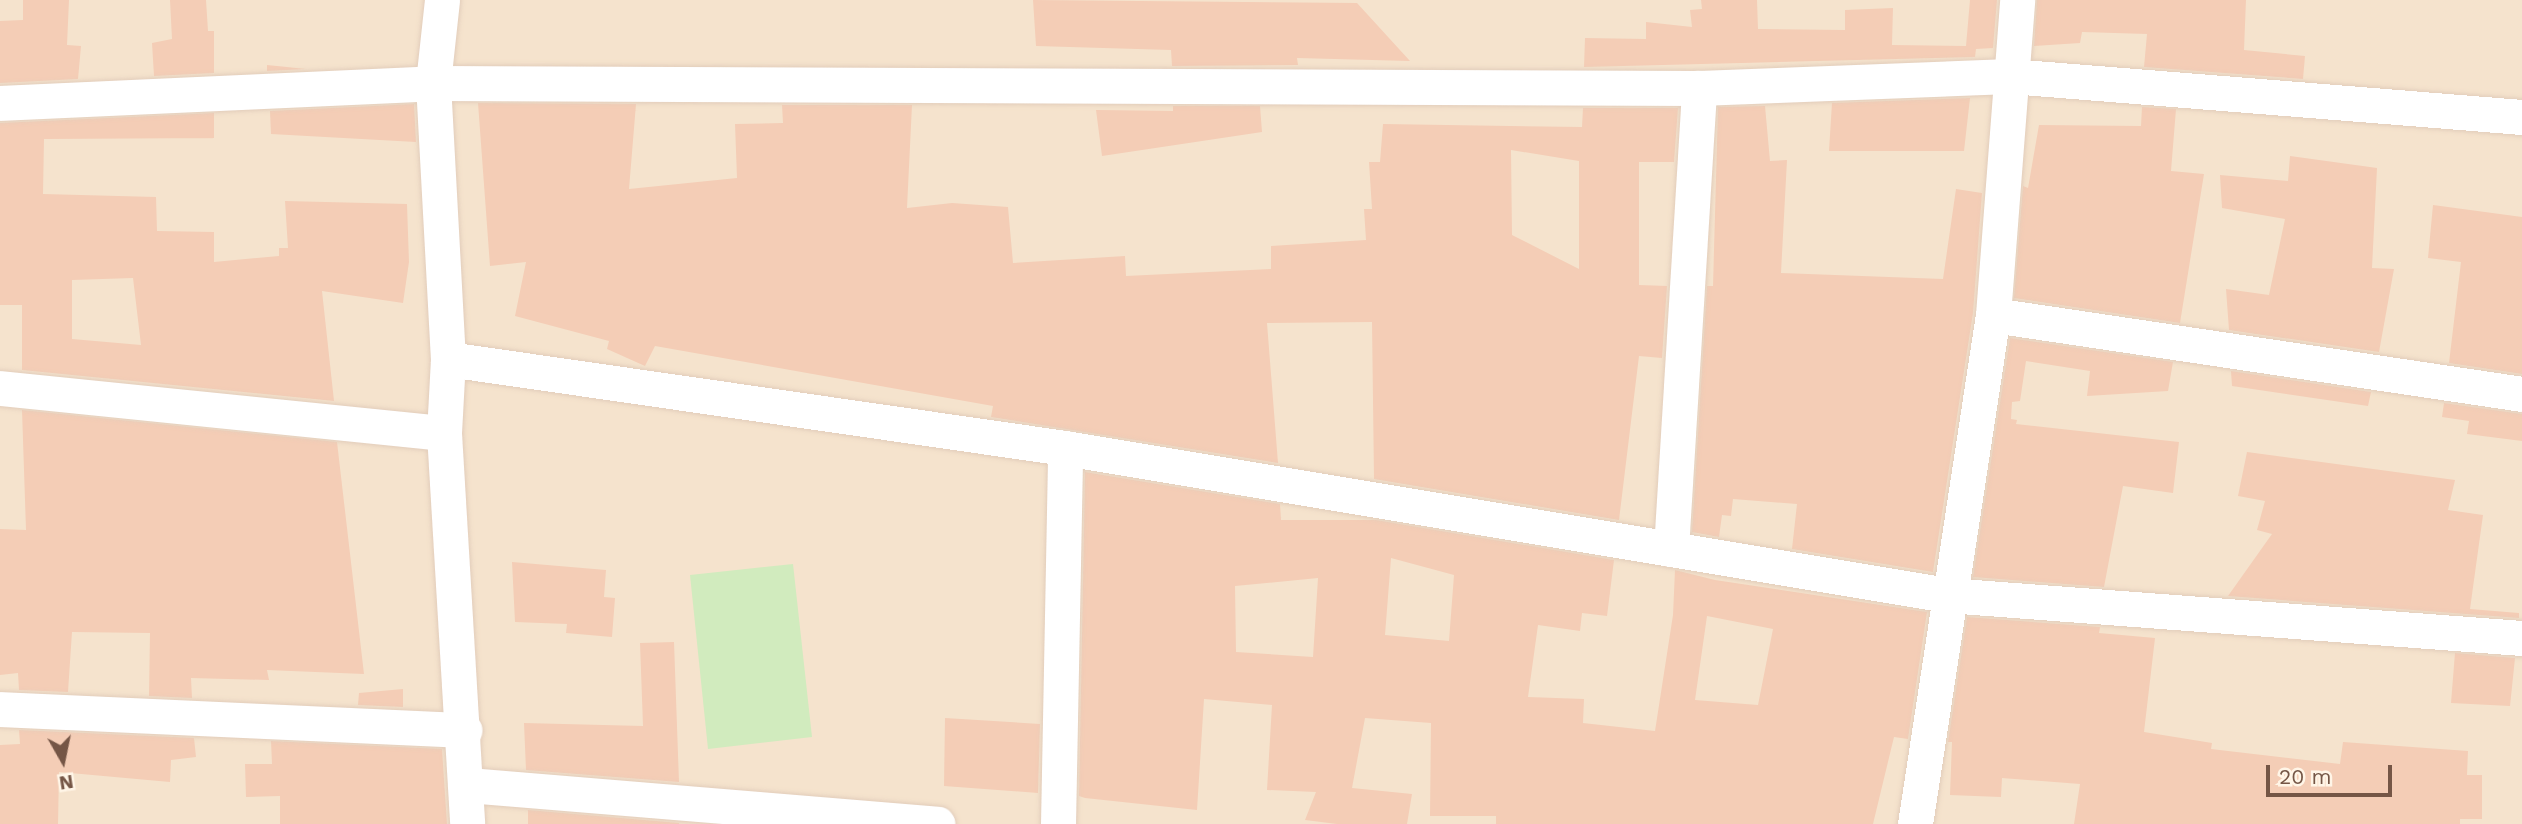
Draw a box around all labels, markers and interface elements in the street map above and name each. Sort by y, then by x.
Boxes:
north arrow [28,726,98,796]
scale bar [2270,750,2396,794]
text: 20 m [2279,764,2331,789]
text: N [58,770,75,795]

